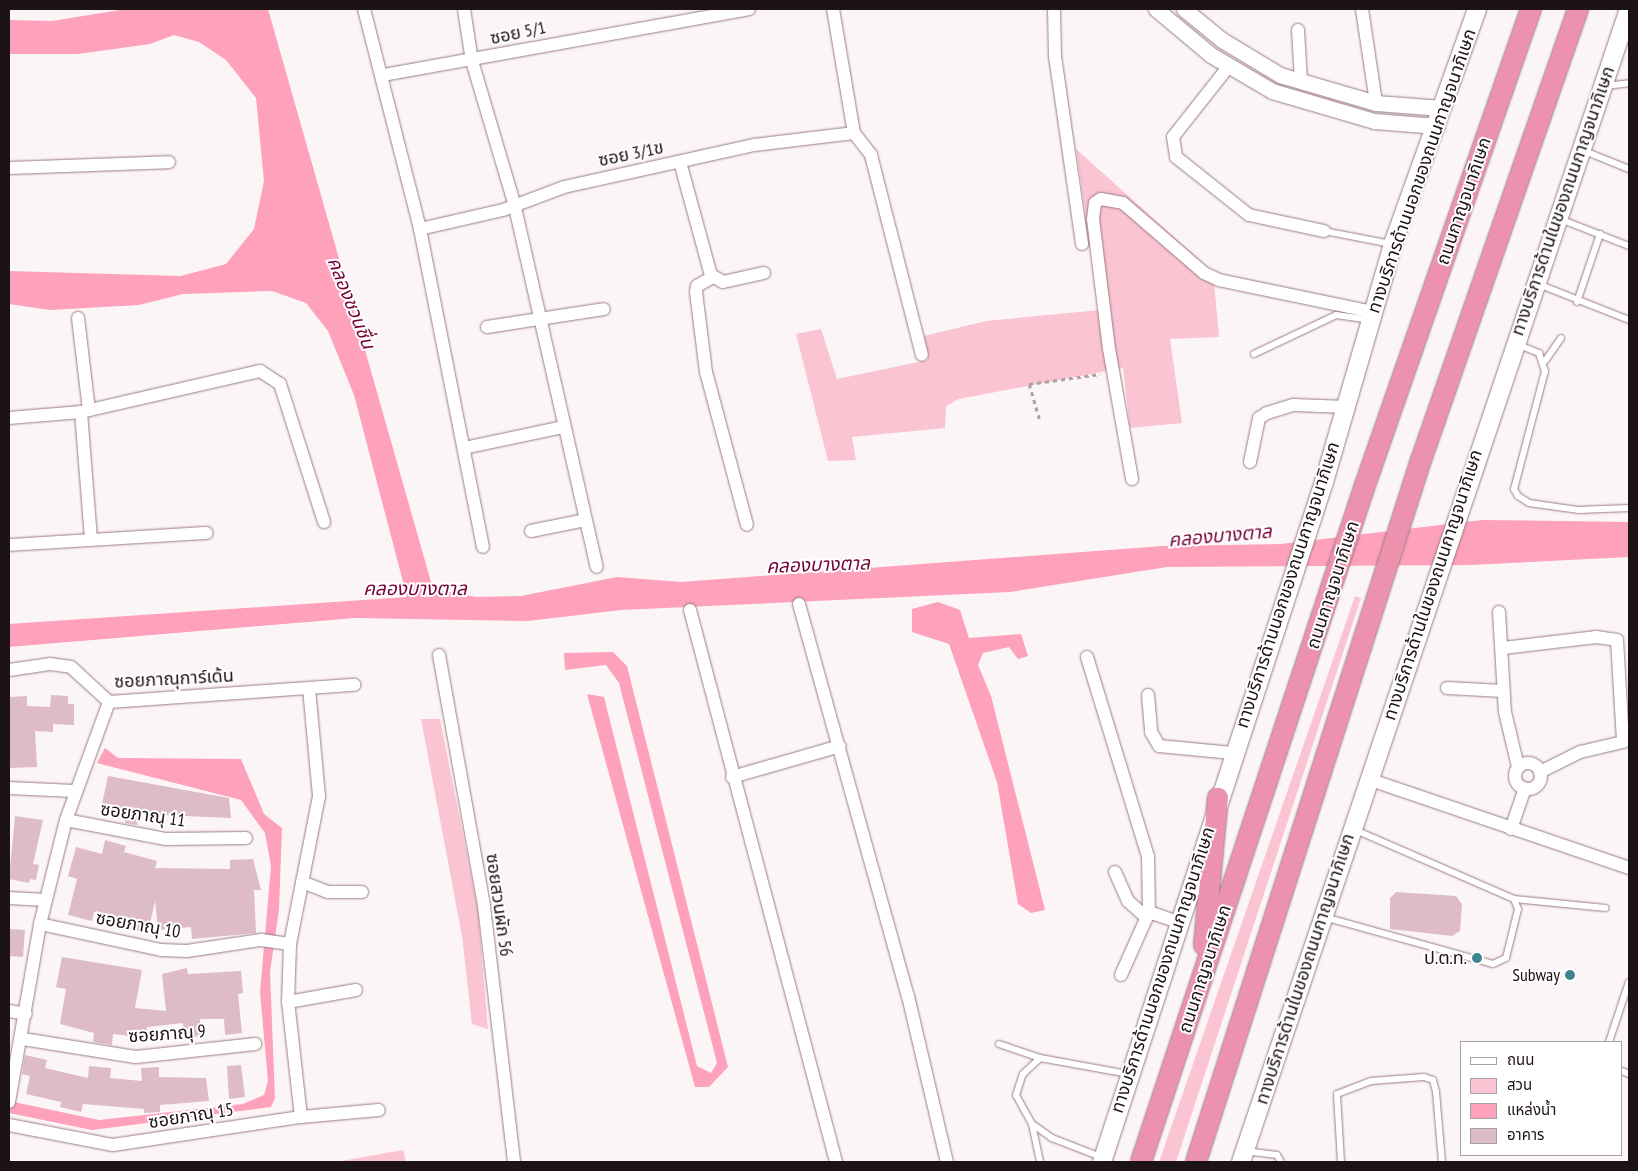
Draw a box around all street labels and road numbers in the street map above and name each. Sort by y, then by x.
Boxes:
street label: ซอย 5/1 [488,17,548,49]
street label: ทางบริการด้านนอกของถนนกาญจนาภิเษก [1363,26,1481,316]
street label: ทางบริการด้านในของถนนกาญจนาภิเษก [1507,63,1619,339]
street label: ถนนกาญจนาภิเษก [1432,134,1496,268]
street label: ซอย 3/1ข [596,137,666,171]
street label: ทางบริการด้านนอกของถนนกาญจนาภิเษก [1231,439,1345,731]
street label: ทางบริการด้านในของถนนกาญจนาภิเษก [1379,447,1487,723]
street label: ถนนกาญจนาภิเษก [1302,518,1364,652]
street label: ซอยภาณุการ์เด้น [114,665,234,693]
street label: ซอยภาณุ 11 [99,798,187,832]
street label: ทางบริการด้านนอกของถนนกาญจนาภิเษก [1106,824,1220,1116]
street label: ทางบริการด้านในของถนนกาญจนาภิเษก [1251,831,1359,1107]
street label: ซอยสวนผัก 56 [481,852,517,958]
street label: ถนนกาญจนาภิเษก [1174,902,1236,1036]
street label: ซอยภาณุ 10 [94,907,182,943]
street label: ซอยภาณุ 9 [128,1021,206,1047]
street label: ซอยภาณุ 15 [147,1099,235,1133]

